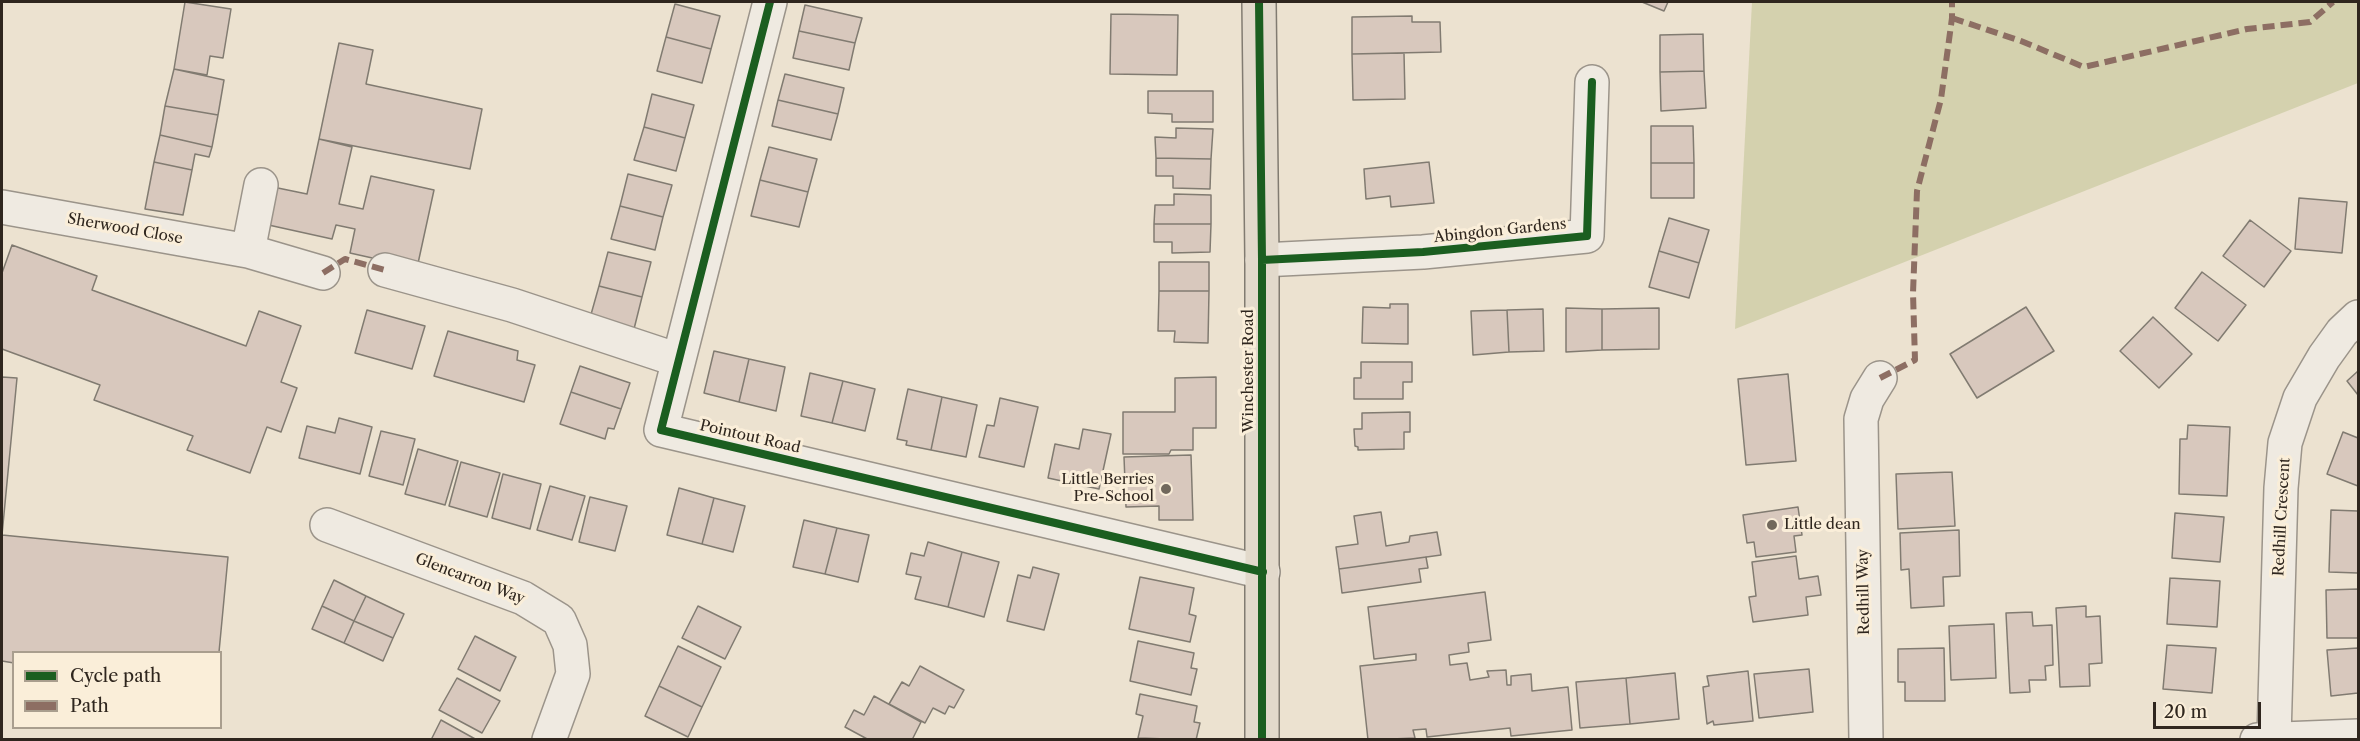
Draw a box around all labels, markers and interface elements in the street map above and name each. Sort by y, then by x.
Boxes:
street label: Sherwood Close [66,210,184,248]
street label: Abingdon Gardens [1433,215,1567,247]
street label: Winchester Road [1240,309,1258,433]
street label: Pointout Road [698,417,802,457]
street label: Redhill Crescent [2270,457,2294,577]
place label: Little Berries Pre-School [1061,471,1154,506]
marker: Little Berries Pre-School [1159,482,1173,496]
place label: Little dean [1784,516,1861,534]
marker: Little dean [1765,518,1779,532]
street label: Redhill Way [1854,549,1874,635]
street label: Glencarron Way [413,550,527,608]
legend [12,651,222,729]
text: Cycle path [70,665,161,687]
scale bar [2156,690,2264,728]
text: Path [70,695,109,717]
text: 20 m [2164,701,2207,723]

